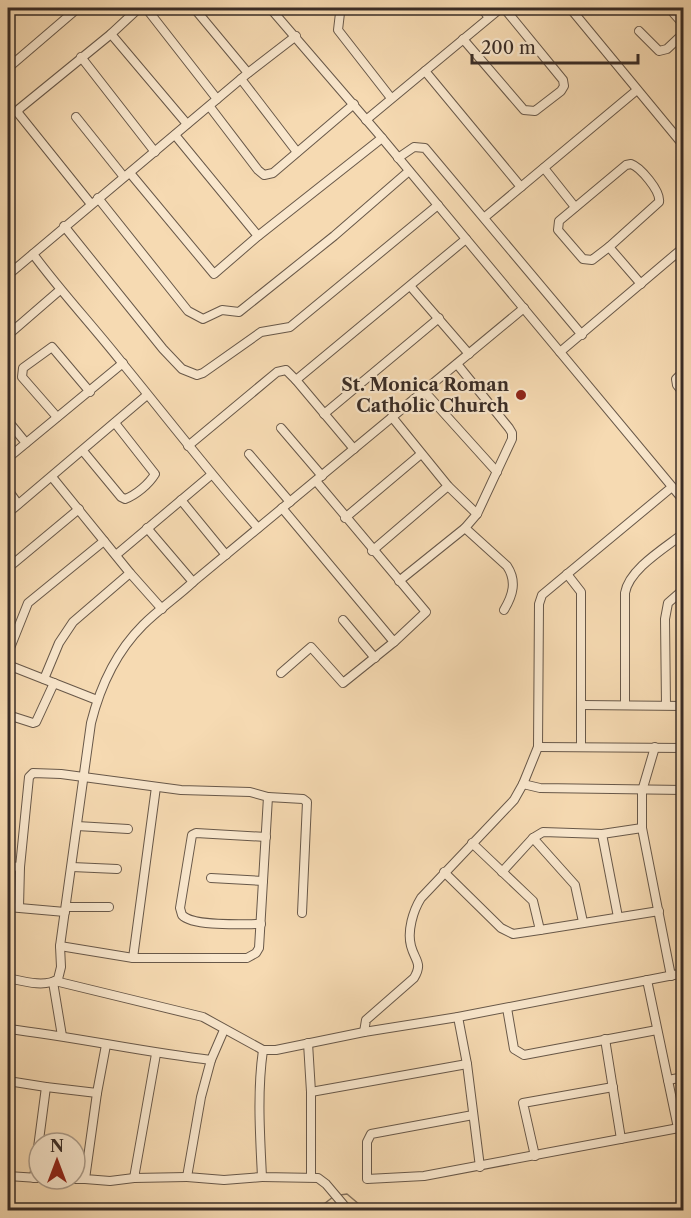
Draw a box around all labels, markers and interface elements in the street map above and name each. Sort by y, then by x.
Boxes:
scale bar [472,27,638,65]
text: 200 m [481,37,536,59]
place label: St. Monica Roman Catholic Church [341,374,510,417]
marker: St. Monica Roman Catholic Church [514,388,528,402]
north arrow [27,1131,87,1191]
text: N [50,1136,64,1156]

